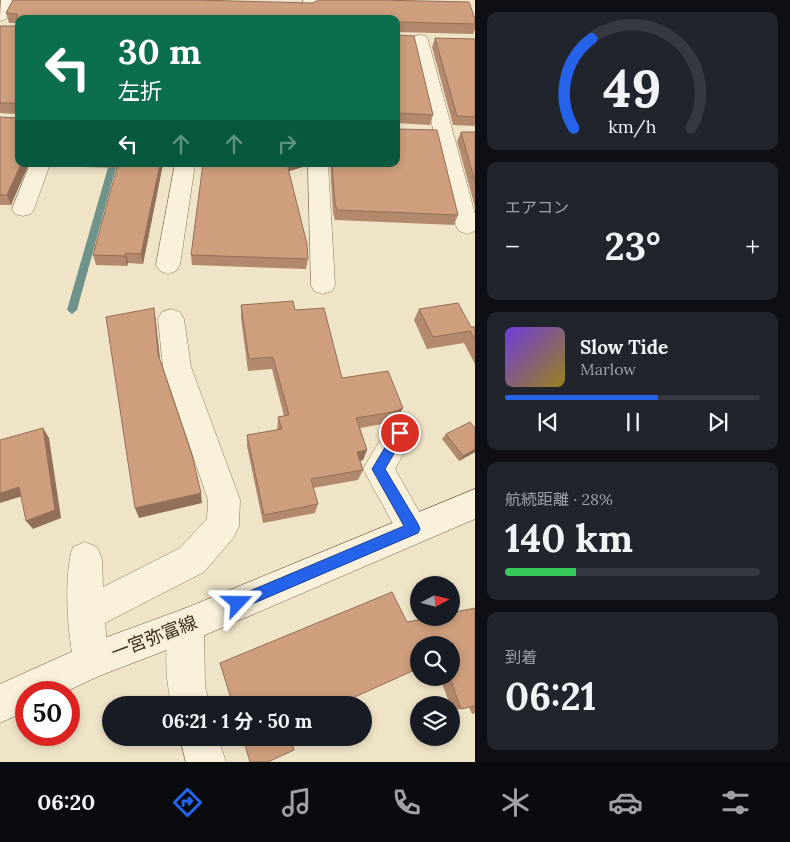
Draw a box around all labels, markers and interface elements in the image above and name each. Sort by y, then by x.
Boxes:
text: 30 m [118,29,201,74]
icon: left [35,35,100,100]
text: 49 [603,55,662,121]
text: 左折 [118,77,162,105]
text: km/h [608,115,657,138]
icon: left [114,130,142,158]
icon: ahead [167,130,195,158]
icon: ahead [220,130,248,158]
icon: right [273,130,301,158]
text: エアコン [505,197,569,217]
text: 23° [604,222,661,270]
text: − [505,229,520,265]
text: + [745,229,760,265]
text: Slow Tide [580,335,668,359]
text: Marlow [580,359,636,379]
icon: previous [534,408,562,436]
icon: pause [619,408,647,436]
icon: next [704,408,732,436]
pin [379,412,421,454]
icon: arrive [386,419,414,447]
text: 航続距離 · 28% [505,489,613,509]
text: 140 km [505,514,633,562]
position arrow [211,576,263,628]
north arrow [410,576,460,626]
map controls [410,576,460,746]
street label: 一宮弥富線 [108,610,200,664]
button: search [410,636,460,686]
text: 到着 [505,647,537,667]
text: 06:21 [505,672,596,720]
speed limit sign: 50 [15,681,80,746]
button: layers [410,696,460,746]
text: 06:21 · 1 分 · 50 m [162,709,312,733]
icon: directions [170,785,205,820]
icon: music [279,785,314,820]
icon: phone [389,785,424,820]
icon: climate [498,785,533,820]
icon: car [608,785,643,820]
icon: filters [718,785,753,820]
text: 06:20 [37,788,95,816]

